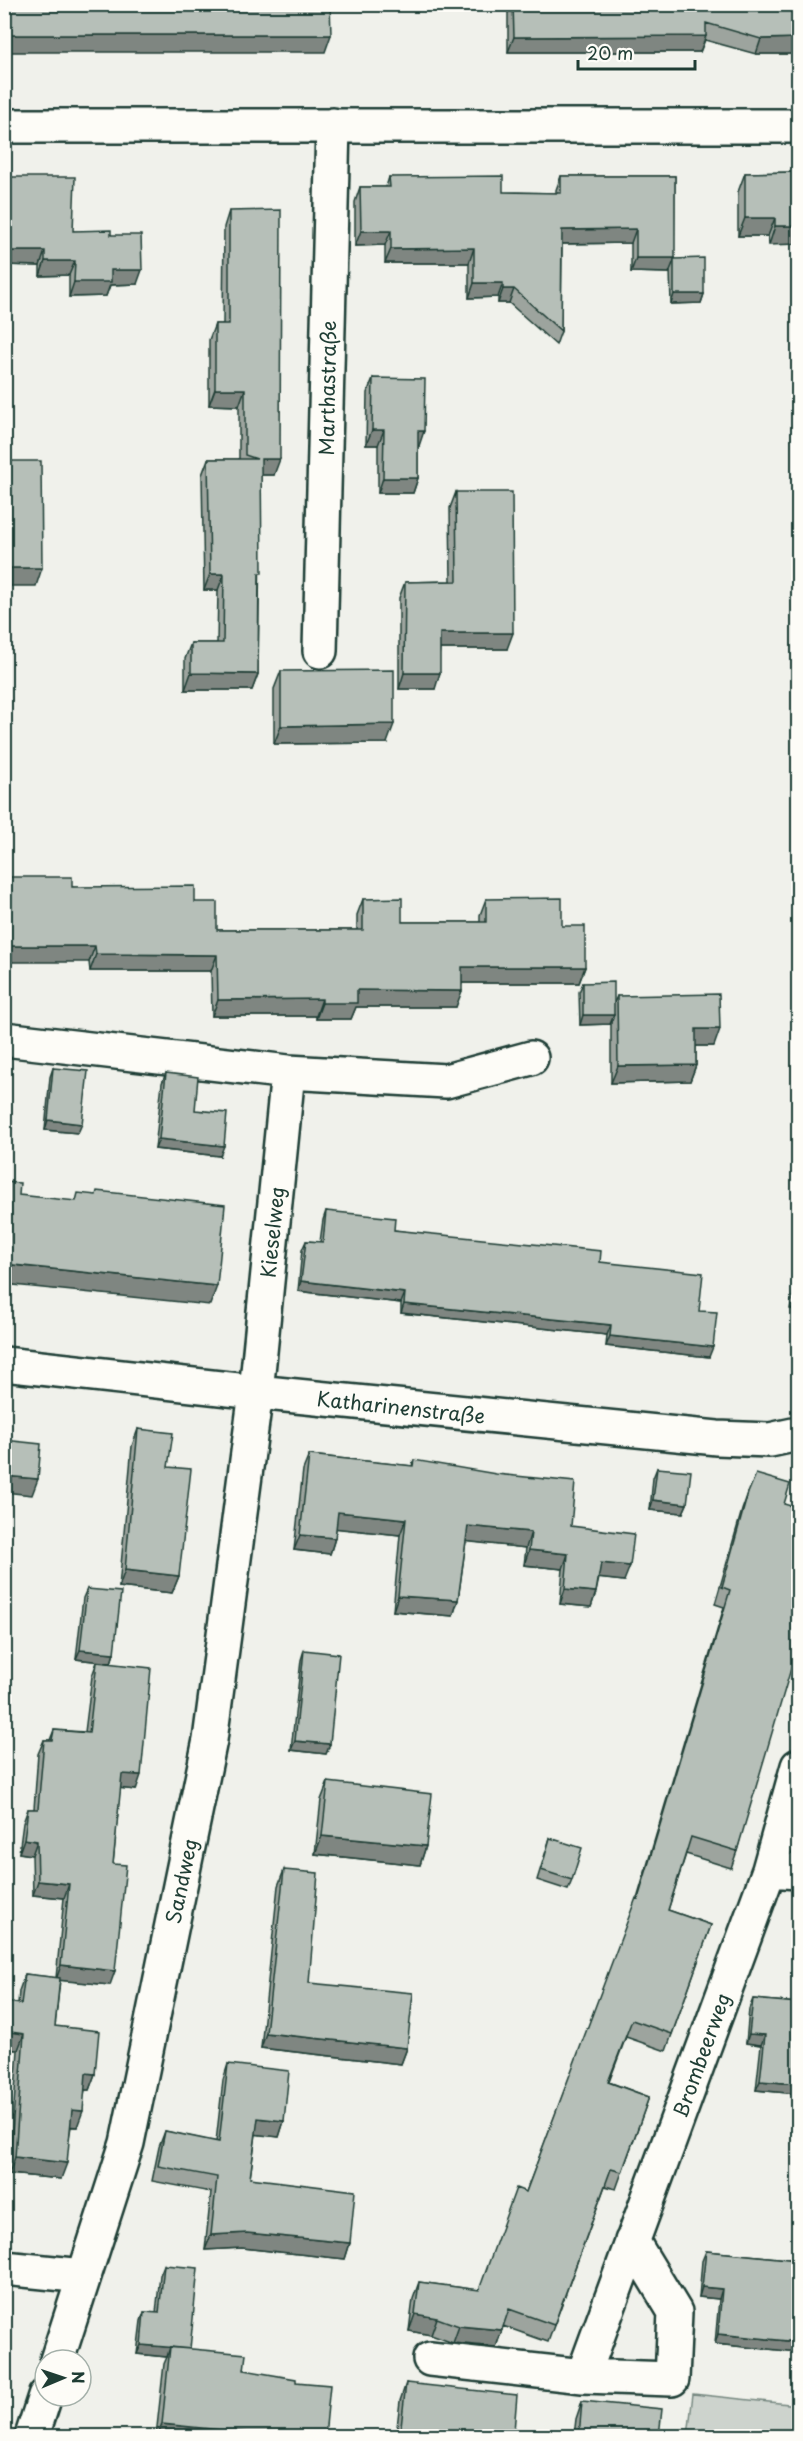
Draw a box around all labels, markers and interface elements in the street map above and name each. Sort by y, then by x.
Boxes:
scale bar [578,33,695,71]
text: 20 m [587,39,633,66]
street label: Marthastraße [311,320,343,456]
street label: Kieselweg [252,1185,292,1279]
street label: Katharinenstraße [315,1383,487,1431]
street label: Sandweg [157,1835,205,1927]
street label: Brombeerweg [665,1988,737,2122]
north arrow [33,2348,93,2408]
text: N [67,2371,91,2384]

